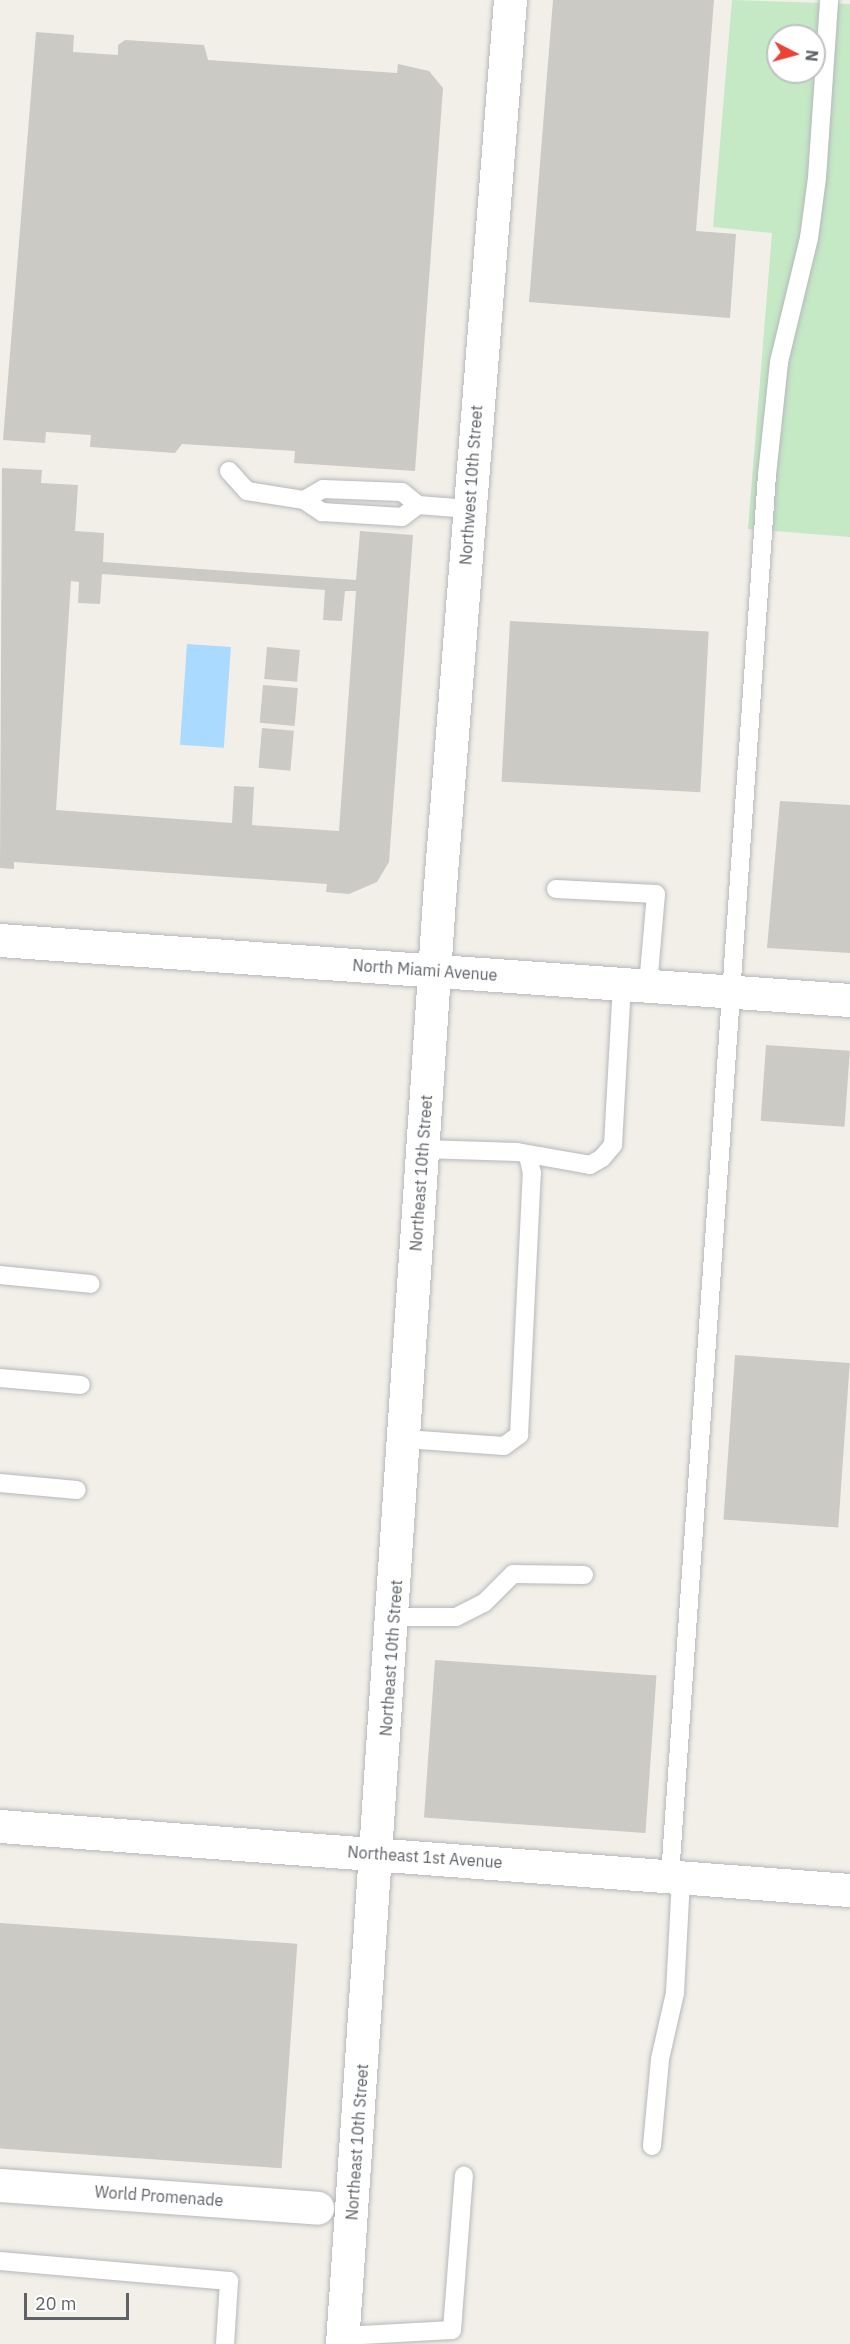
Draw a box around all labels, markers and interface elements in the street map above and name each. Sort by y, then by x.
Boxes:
north arrow [766,24,826,84]
text: N [801,49,822,62]
street label: Northwest 10th Street [456,404,486,566]
street label: North Miami Avenue [352,955,498,985]
street label: Northeast 10th Street [406,1094,436,1252]
street label: Northeast 10th Street [376,1579,406,1737]
street label: Northeast 1st Avenue [347,1842,503,1872]
street label: Northeast 10th Street [342,2063,372,2221]
street label: World Promenade [94,2182,224,2210]
scale bar [27,2281,132,2319]
text: 20 m [35,2292,77,2315]

